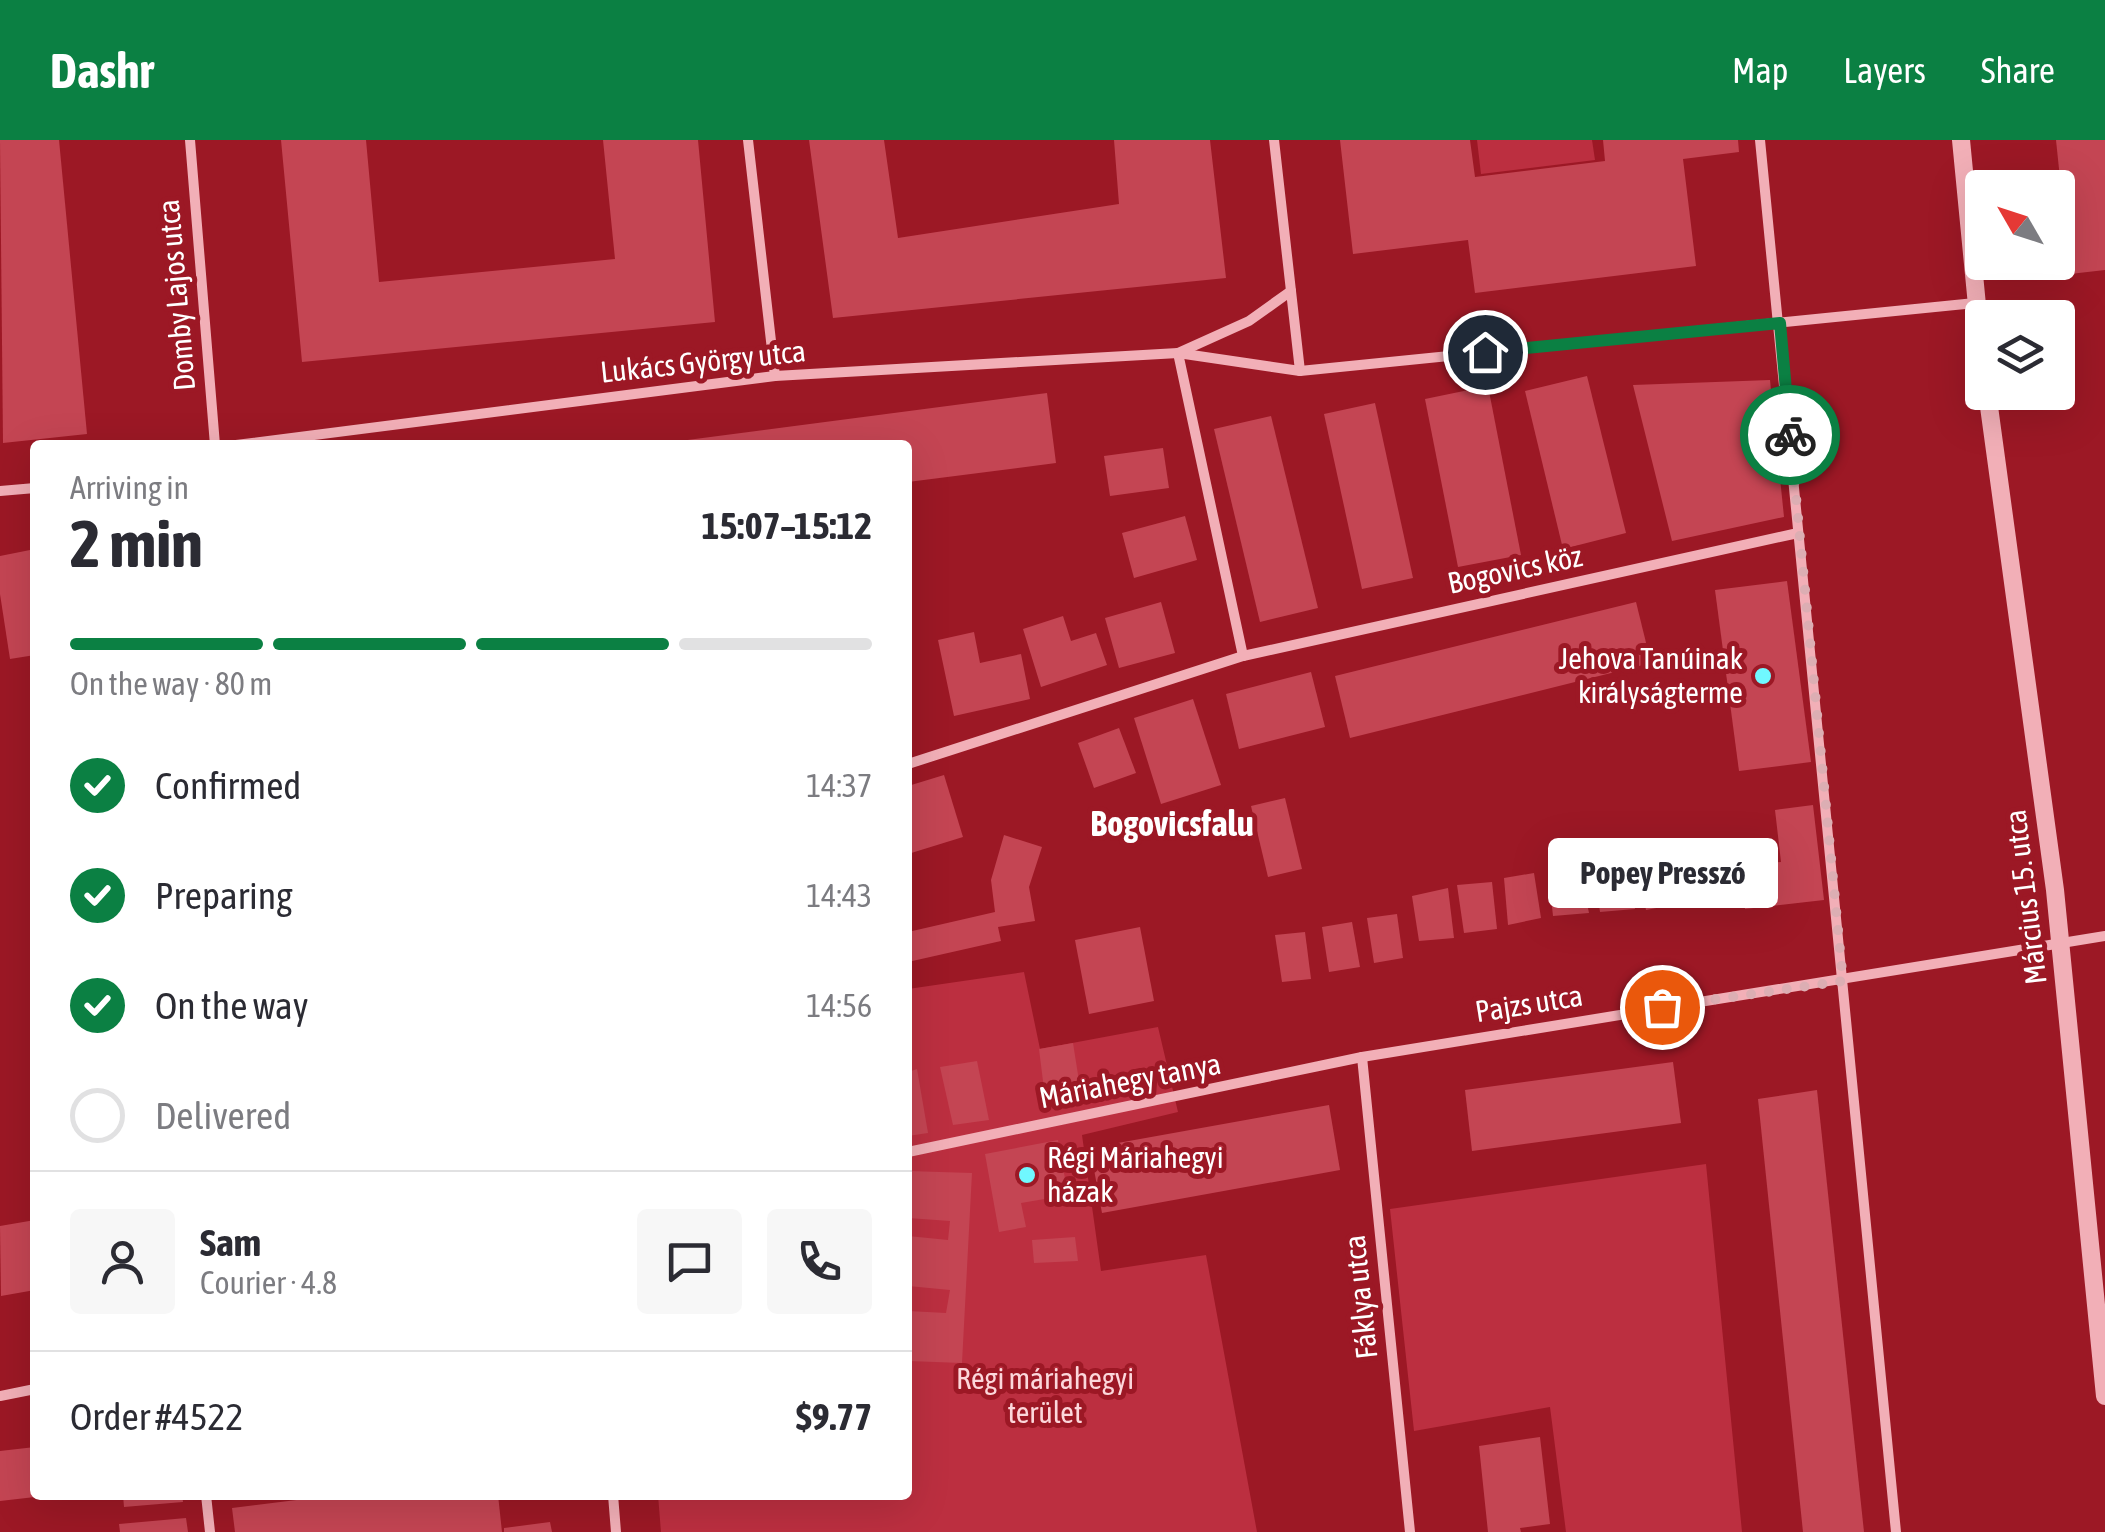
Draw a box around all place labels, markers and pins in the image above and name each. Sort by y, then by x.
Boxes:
pin [1443,310,1528,395]
place label: Jehova Tanúinak királyságterme [1559,641,1743,709]
marker: Jehova Tanúinak királyságterme [1752,665,1774,687]
callout: Popey Presszó [1547,837,1777,907]
pin [1620,965,1705,1050]
place label: Régi Máriahegyi házak [1047,1140,1224,1208]
marker: Régi Máriahegyi házak [1016,1164,1038,1186]

